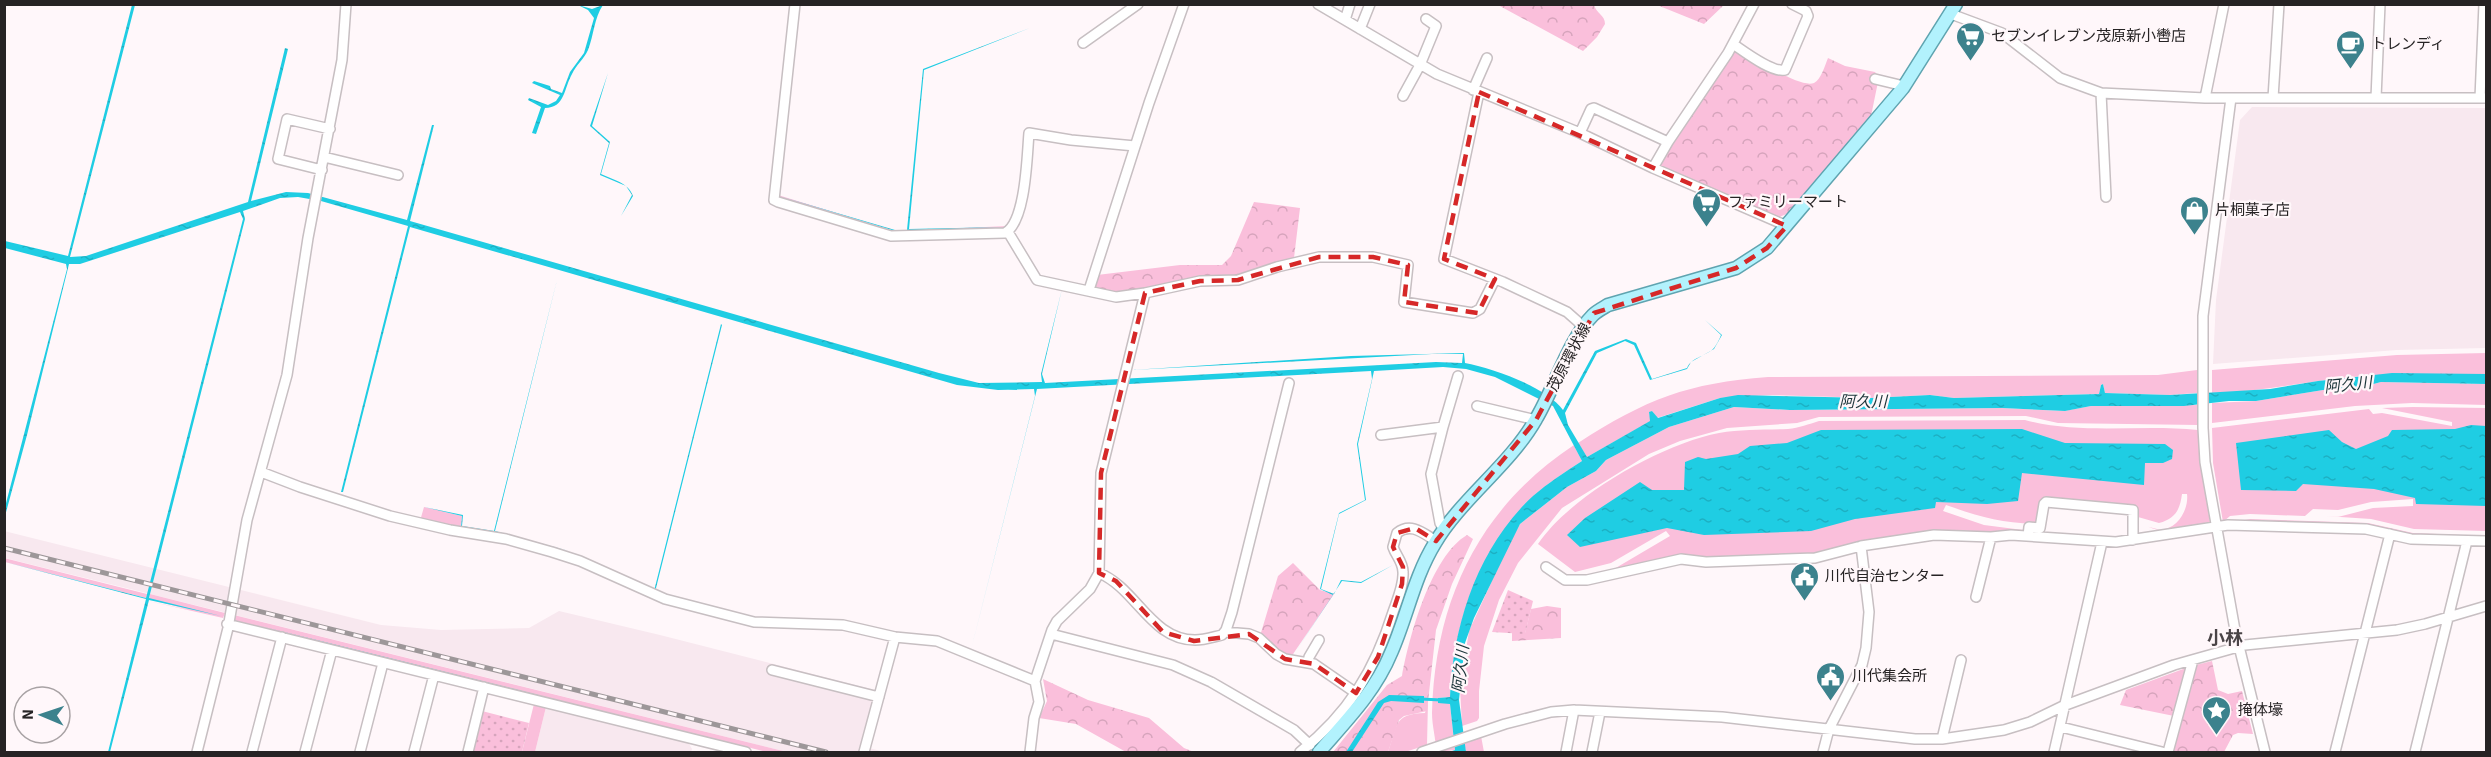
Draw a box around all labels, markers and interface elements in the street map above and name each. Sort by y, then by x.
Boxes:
supermarket icon: セブンイレブン茂原新小轡店 [1954,20,1986,62]
place label: セブンイレブン茂原新小轡店 [1991,26,2186,47]
cafe icon: トレンディ [2334,28,2366,70]
place label: トレンディ [2371,34,2445,55]
supermarket icon: ファミリーマート [1691,186,1723,228]
place label: ファミリーマート [1728,192,1848,213]
shop icon: 片桐菓子店 [2178,194,2210,236]
place label: 片桐菓子店 [2215,200,2290,221]
street label: 茂原環状線 [1543,319,1596,395]
water label: 阿久川 [2323,371,2375,398]
water label: 阿久川 [1839,391,1889,413]
public building icon: 川代自治センター [1788,560,1820,602]
place label: 川代自治センター [1825,566,1945,587]
district label: 小林 [2207,626,2243,651]
water label: 阿久川 [1448,642,1475,694]
public building icon: 川代集会所 [1815,660,1847,702]
place label: 川代集会所 [1852,666,1927,687]
north arrow [12,685,72,745]
place icon: 掩体壕 [2201,694,2233,736]
place label: 掩体壕 [2238,700,2283,721]
text: N [17,709,39,720]

